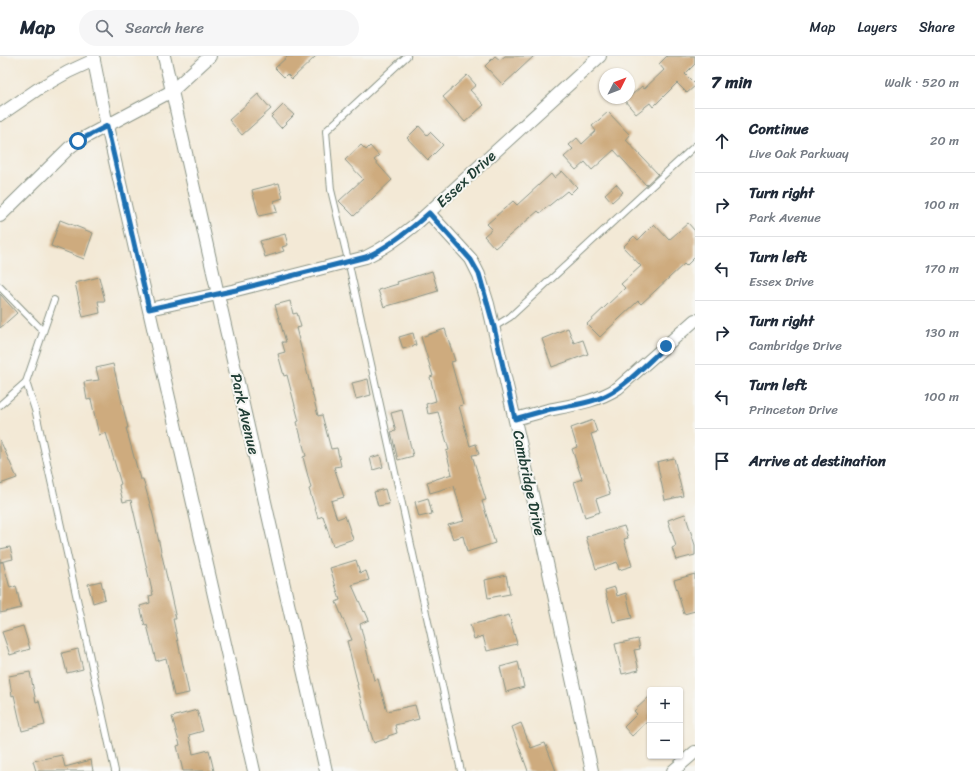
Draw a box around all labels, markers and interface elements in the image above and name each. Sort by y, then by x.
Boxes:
search box [79,10,359,46]
text: Map [20,11,55,44]
text: Search here [125,15,204,41]
text: Map [810,15,835,40]
text: Layers [857,15,897,40]
text: Share [919,15,955,40]
icon: search [93,17,115,39]
text: 7 min [711,67,752,97]
north arrow [599,68,635,104]
text: Walk · 520 m [885,71,959,94]
text: Continue [749,116,809,142]
text: 20 m [930,129,959,152]
icon: ahead [711,130,733,152]
route start [69,132,87,150]
text: Live Oak Parkway [749,142,849,165]
street label: Essex Drive [430,144,502,214]
text: Turn right [749,180,814,206]
text: 100 m [924,193,959,216]
icon: right [711,194,733,216]
text: Park Avenue [749,206,821,229]
text: Turn left [749,244,807,270]
text: 170 m [924,257,959,280]
icon: left [711,258,733,280]
text: Essex Drive [749,270,814,293]
text: Turn right [749,308,814,334]
text: 130 m [925,321,959,344]
icon: right [711,322,733,344]
text: Cambridge Drive [749,334,842,357]
route end [657,337,675,355]
street label: Park Avenue [223,371,267,458]
text: Turn left [749,372,807,398]
text: 100 m [924,385,959,408]
icon: left [711,386,733,408]
text: Princeton Drive [749,398,838,421]
street label: Cambridge Drive [505,428,553,538]
text: Arrive at destination [749,448,886,474]
icon: arrive [711,450,733,472]
map controls [647,687,683,759]
button: + [647,687,683,723]
button: − [647,723,683,759]

